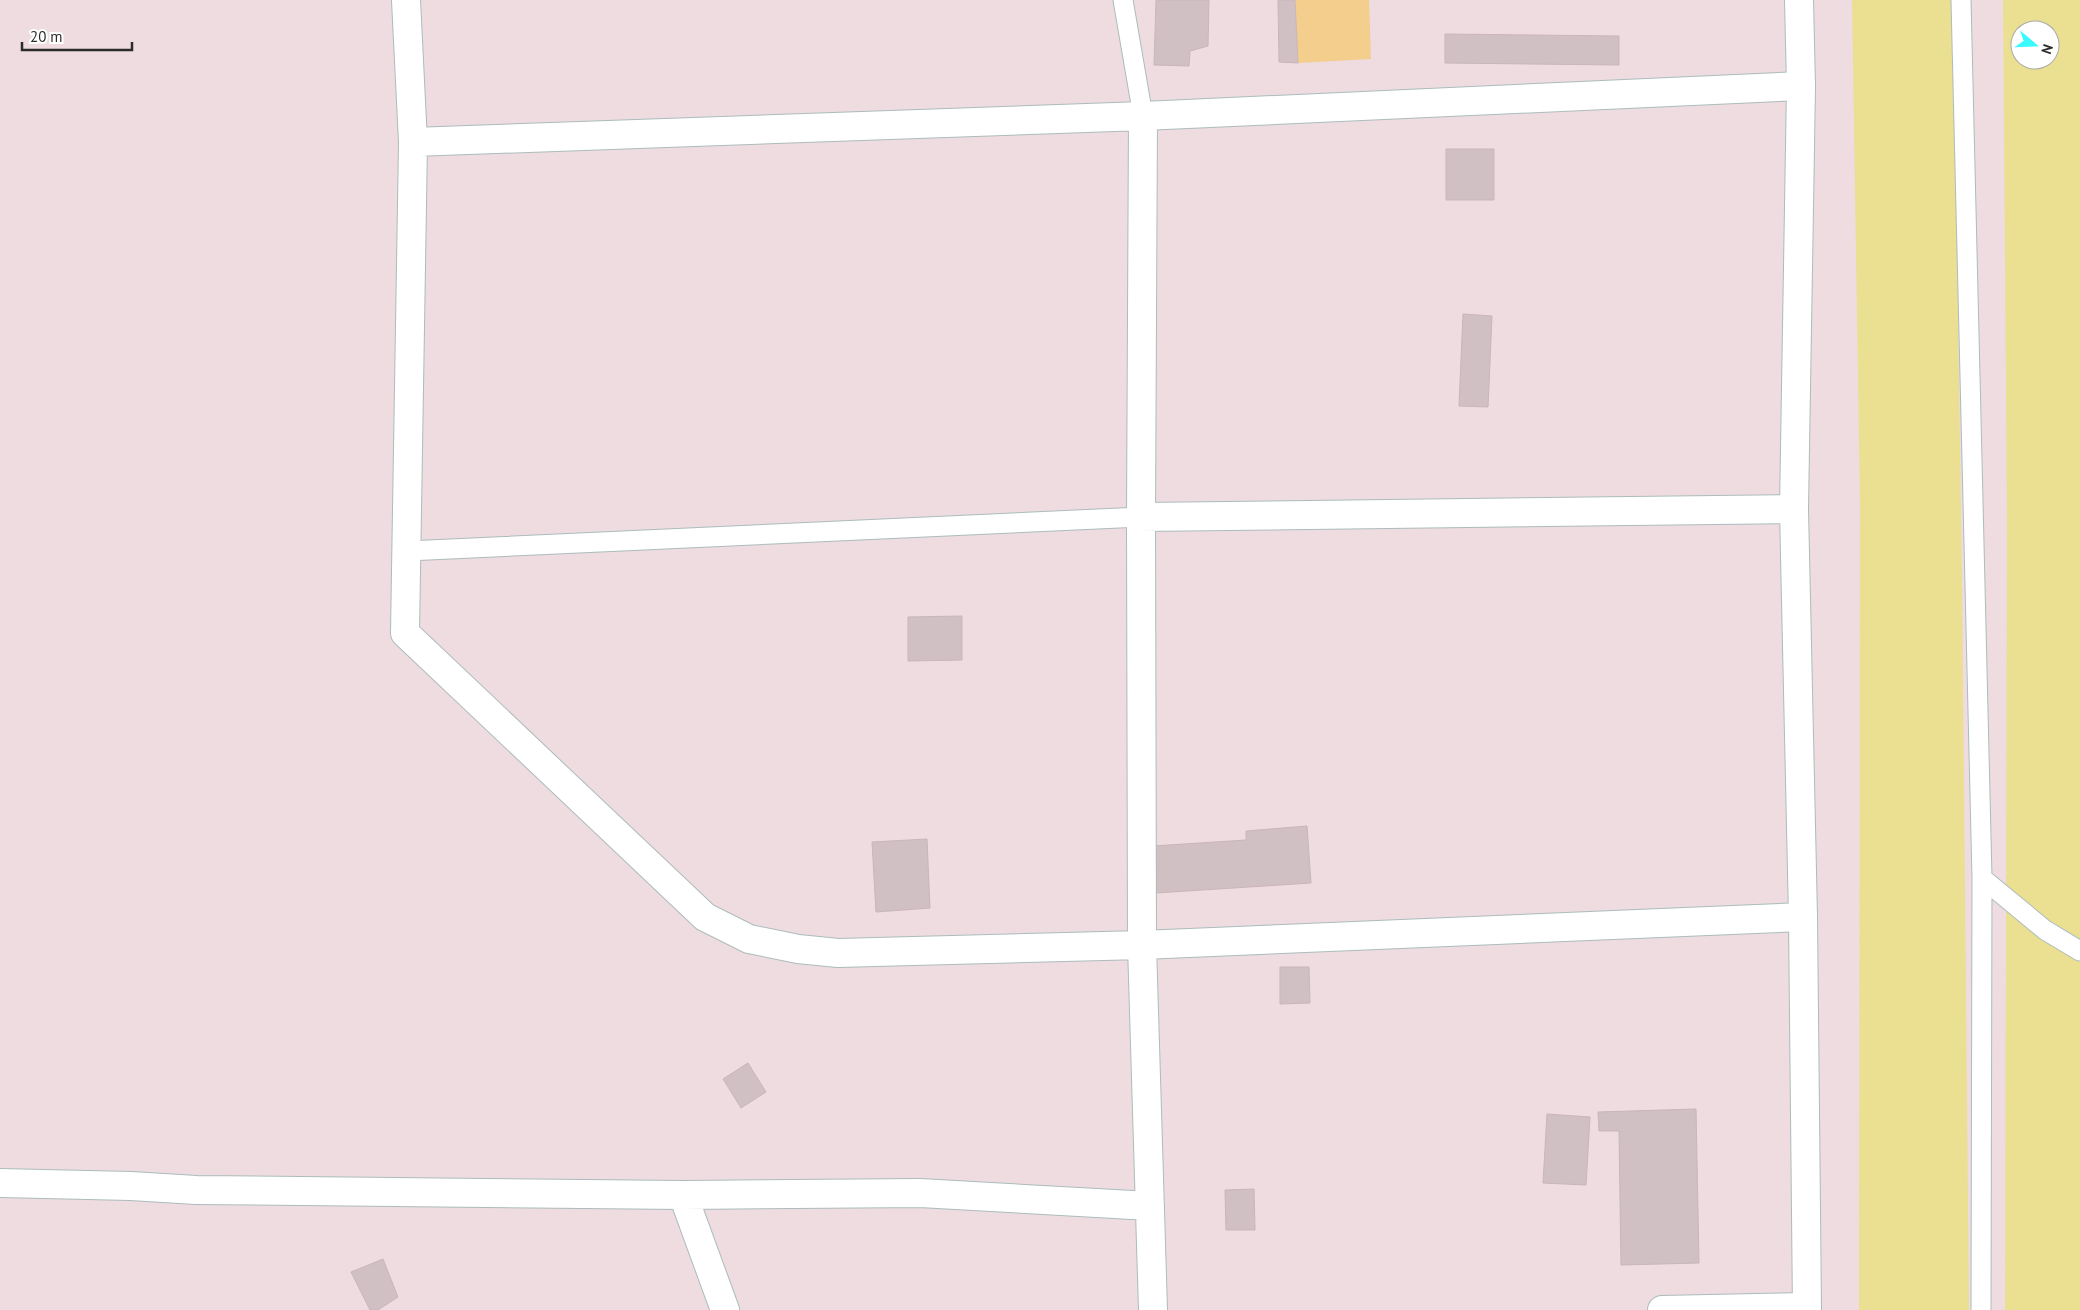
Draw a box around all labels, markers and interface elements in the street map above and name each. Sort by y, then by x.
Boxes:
scale bar [22,20,132,52]
north arrow [2010,20,2060,70]
text: 20 m [30,27,63,46]
text: N [2037,42,2057,57]

